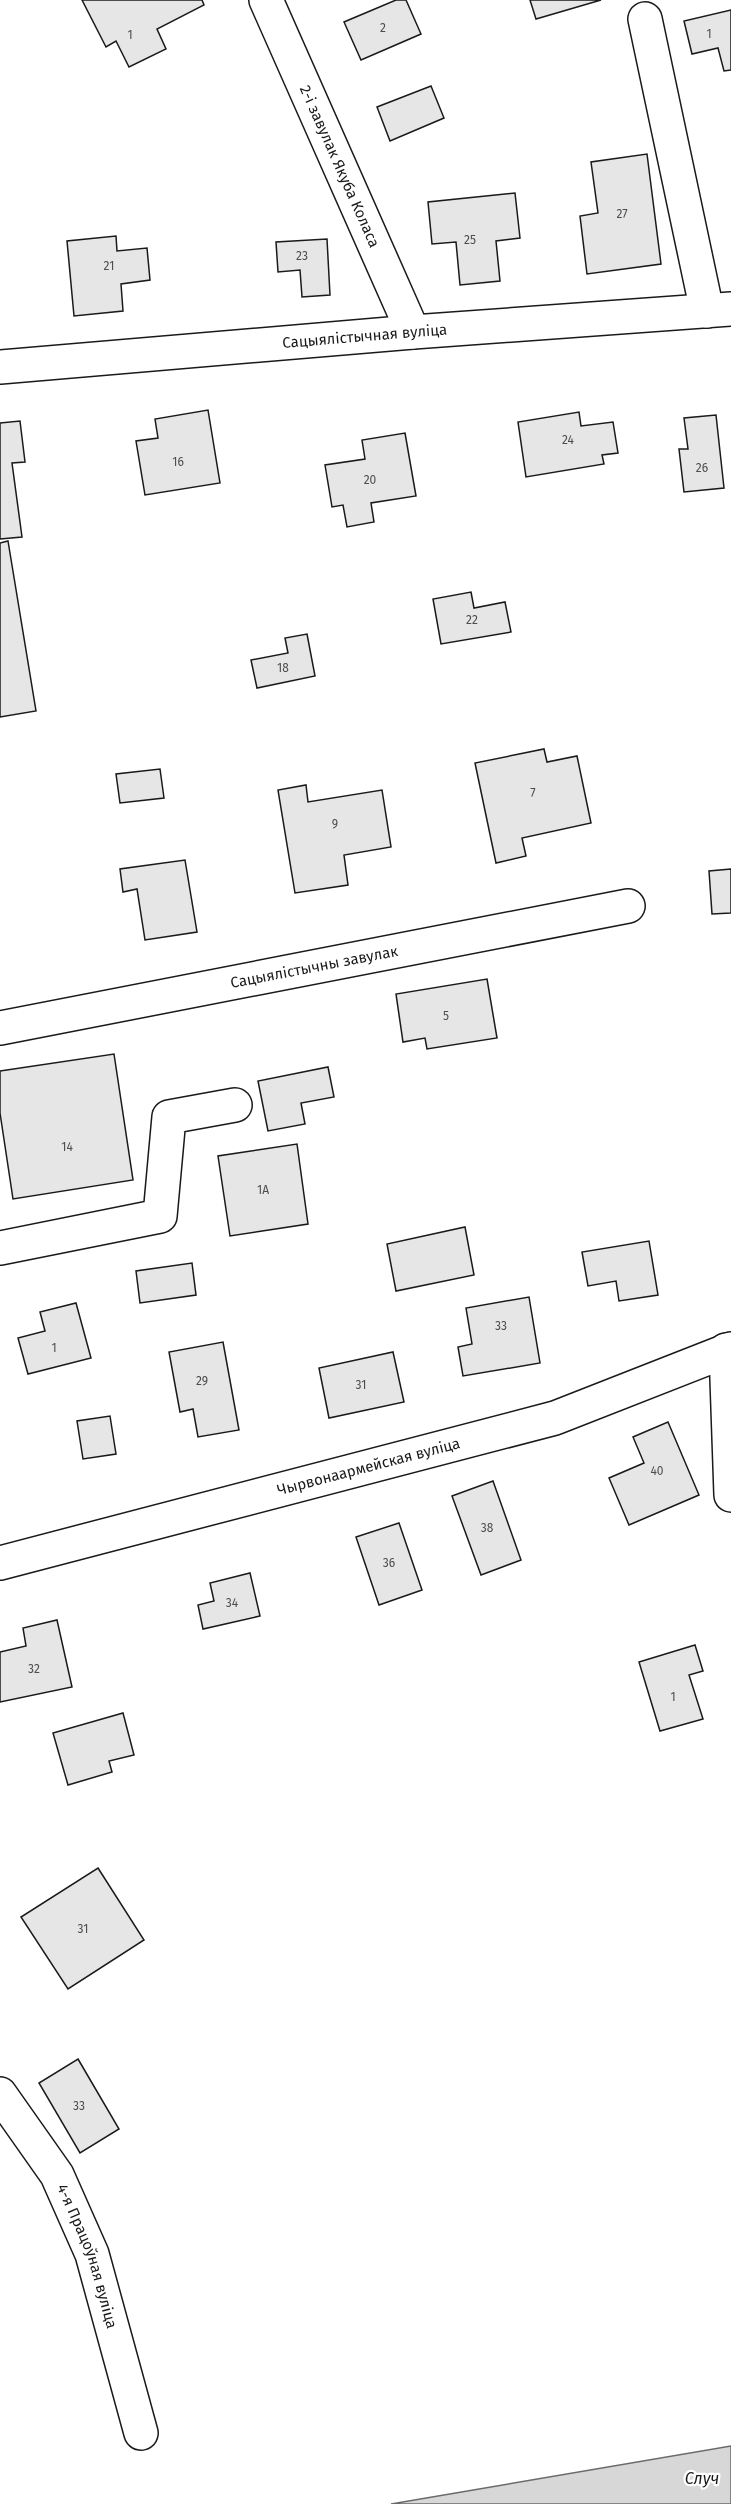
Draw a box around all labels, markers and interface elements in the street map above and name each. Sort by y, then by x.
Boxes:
house number: 2 [380,21,386,35]
house number: 1 [706,27,712,41]
house number: 1 [127,28,133,42]
street label: 2-і завулак Якуба Коласа [296,83,383,250]
house number: 27 [616,207,628,221]
house number: 25 [464,233,476,247]
house number: 23 [296,249,308,263]
house number: 21 [104,259,114,273]
street label: Сацыялістычная вуліца [282,321,448,352]
house number: 24 [562,433,575,447]
house number: 16 [172,455,184,469]
house number: 26 [696,461,708,475]
house number: 20 [364,473,377,487]
house number: 22 [466,613,478,627]
house number: 18 [277,661,289,675]
house number: 7 [530,786,536,800]
house number: 9 [332,817,338,831]
street label: Сацыялістычны завулак [229,942,400,992]
house number: 5 [443,1009,449,1023]
house number: 14 [61,1140,73,1154]
house number: 1А [257,1183,269,1197]
house number: 33 [495,1319,507,1333]
house number: 1 [51,1341,57,1355]
house number: 29 [196,1374,208,1388]
house number: 31 [356,1378,366,1392]
street label: Чырвонаармейская вуліца [275,1434,462,1499]
house number: 40 [650,1464,664,1478]
house number: 38 [481,1521,494,1535]
house number: 36 [383,1556,395,1570]
house number: 34 [226,1596,239,1610]
house number: 32 [28,1662,40,1676]
house number: 1 [670,1690,676,1704]
house number: 31 [78,1922,88,1936]
house number: 33 [73,2099,85,2113]
street label: 4-я Працоўная вуліца [53,2181,121,2330]
water label: Случ [685,2469,719,2488]

